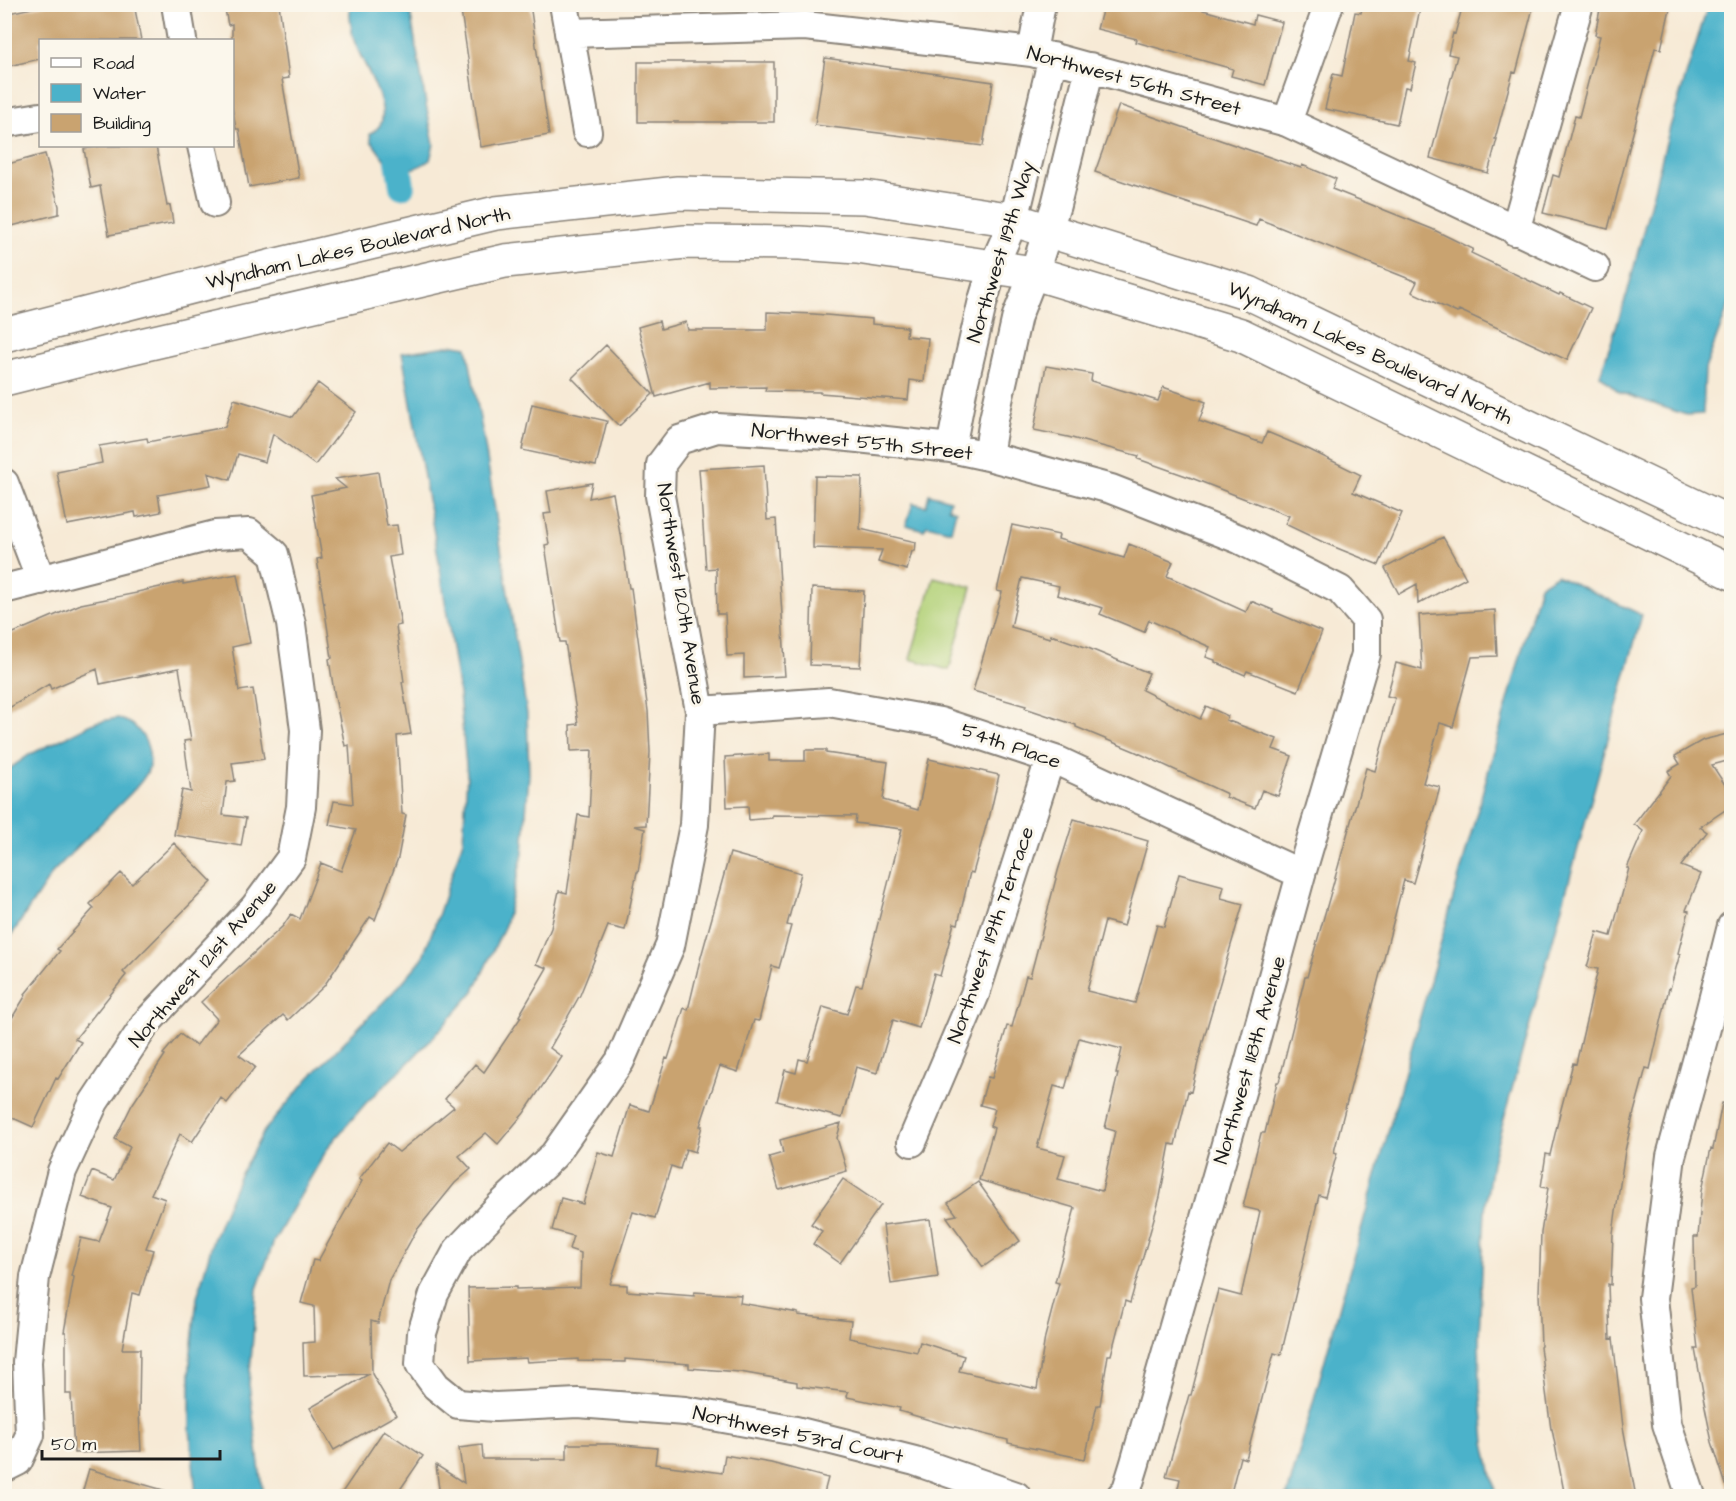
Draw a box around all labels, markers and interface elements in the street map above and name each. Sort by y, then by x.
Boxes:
legend [39,39,234,147]
street label: Northwest 56th Street [1024,39,1244,123]
text: Road [93,51,134,76]
text: Water [93,81,146,106]
text: Building [93,111,151,137]
street label: Northwest 119th Way [960,158,1043,346]
street label: Wyndham Lakes Boulevard North [203,199,513,298]
street label: Wyndham Lakes Boulevard North [1223,275,1517,432]
street label: Northwest 55th Street [750,416,974,468]
street label: Northwest 120th Avenue [650,481,712,707]
street label: 54th Place [958,716,1065,776]
street label: Northwest 119th Terrace [941,823,1041,1047]
street label: Northwest 121st Avenue [122,874,284,1054]
street label: Northwest 118th Avenue [1207,953,1293,1167]
street label: Northwest 53rd Court [690,1399,906,1471]
scale bar [42,1423,220,1461]
text: 50 m [51,1432,96,1457]

